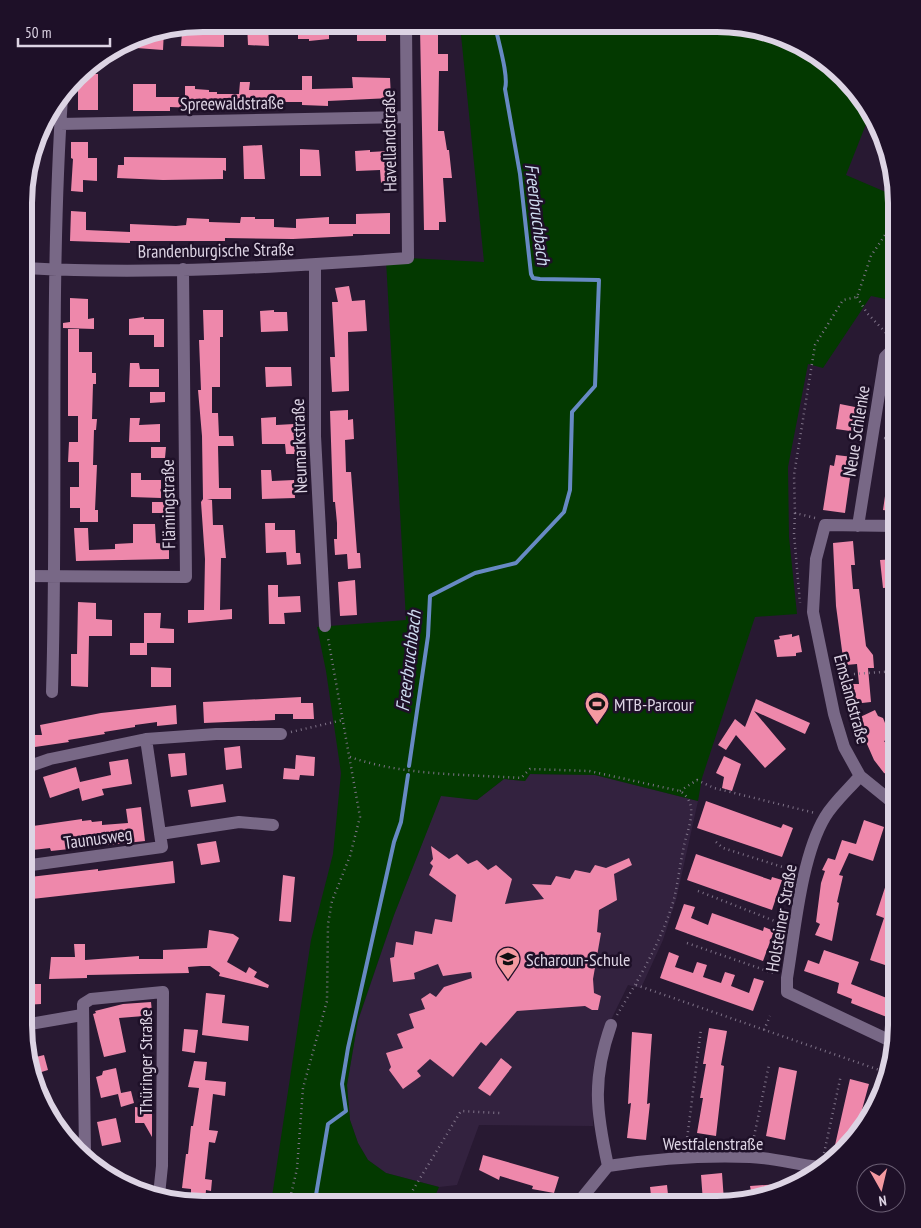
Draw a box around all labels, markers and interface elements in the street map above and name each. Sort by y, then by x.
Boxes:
scale bar [18,15,110,47]
text: 50 m [25,23,51,42]
street label: Havellandstraße [377,90,401,192]
street label: Spreewaldstraße [180,91,284,115]
water label: Freerbruchbach [520,162,556,268]
street label: Brandenburgische Straße [138,237,294,263]
street label: Neue Schlenke [837,384,875,478]
street label: Neumarkstraße [286,398,312,494]
street label: Flämingstraße [156,459,180,549]
water label: Freerbruchbach [390,607,426,713]
street label: Emslandstraße [829,652,875,746]
sports icon: MTB-Parcour [584,691,610,725]
place label: MTB-Parcour [614,693,694,716]
street label: Taunusweg [62,822,134,854]
street label: Holsteiner Straße [760,862,802,974]
school or university icon: Scharoun-Schule [495,946,521,980]
place label: Scharoun-Schule [526,948,630,971]
street label: Thüringer Straße [134,1009,157,1115]
street label: Westfalenstraße [663,1132,763,1155]
north arrow [856,1163,906,1213]
text: N [878,1191,888,1210]

